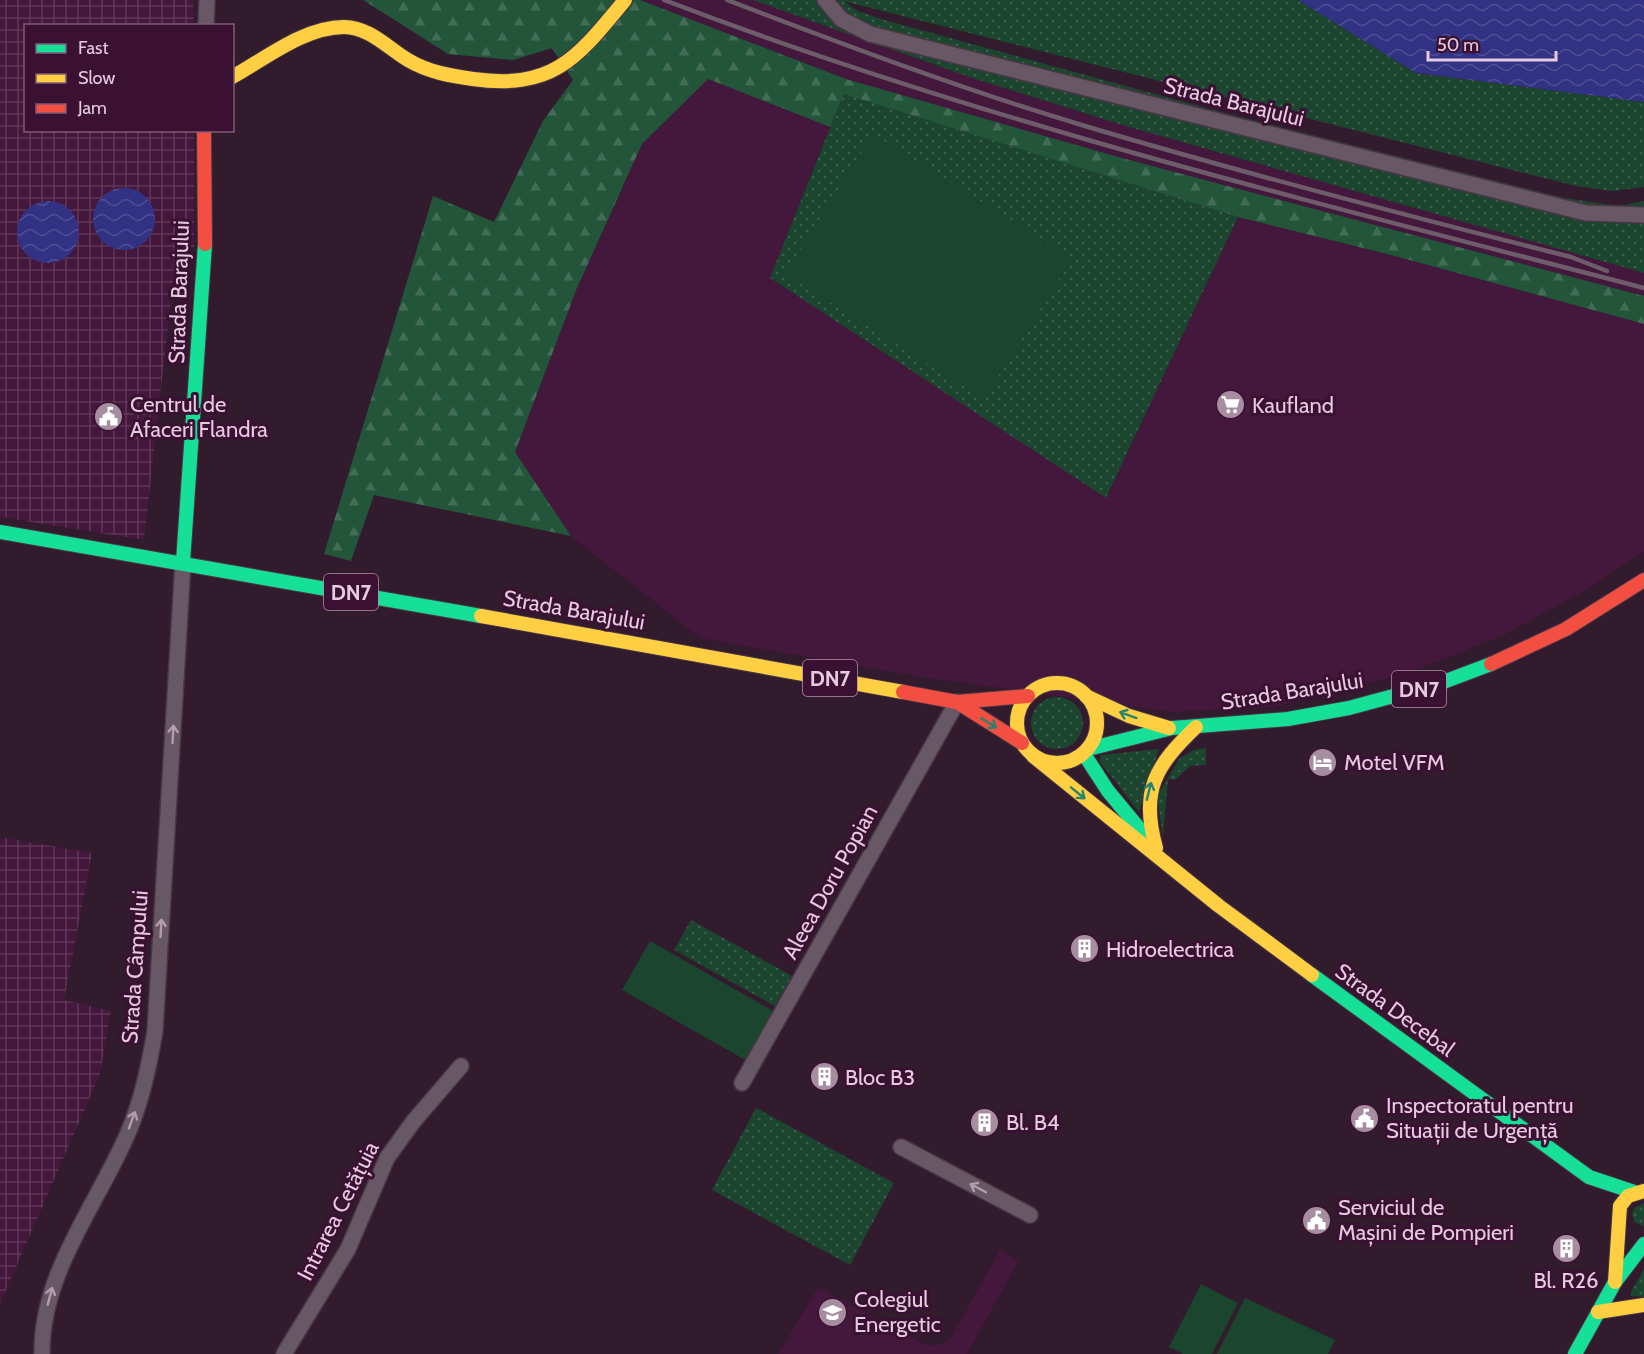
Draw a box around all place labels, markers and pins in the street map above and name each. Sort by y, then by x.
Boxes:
supermarket icon: Kaufland [1215,389,1247,421]
place label: Centrul de Afaceri Flandra [130,391,268,443]
place label: Kaufland [1252,392,1334,419]
public building icon: Centrul de Afaceri Flandra [93,401,125,433]
hotel icon: Motel VFM [1307,746,1339,778]
place label: Motel VFM [1344,749,1445,776]
building icon: Hidroelectrica [1069,933,1101,965]
place label: Hidroelectrica [1106,936,1235,963]
building icon: Bloc B3 [808,1061,840,1093]
place label: Bloc B3 [845,1064,915,1091]
place label: Inspectoratul pentru Situații de Urgență [1386,1092,1574,1145]
public building icon: Inspectoratul pentru Situații de Urgență [1349,1102,1381,1134]
building icon: Bl. B4 [969,1106,1001,1138]
place label: Bl. B4 [1006,1109,1060,1136]
place label: Serviciul de Mașini de Pompieri [1338,1194,1514,1247]
public building icon: Serviciul de Mașini de Pompieri [1301,1204,1333,1236]
building icon: Bl. R26 [1550,1232,1582,1264]
place label: Bl. R26 [1533,1267,1599,1294]
place label: Colegiul Energetic [854,1286,941,1338]
school or university icon: Colegiul Energetic [817,1296,849,1328]

